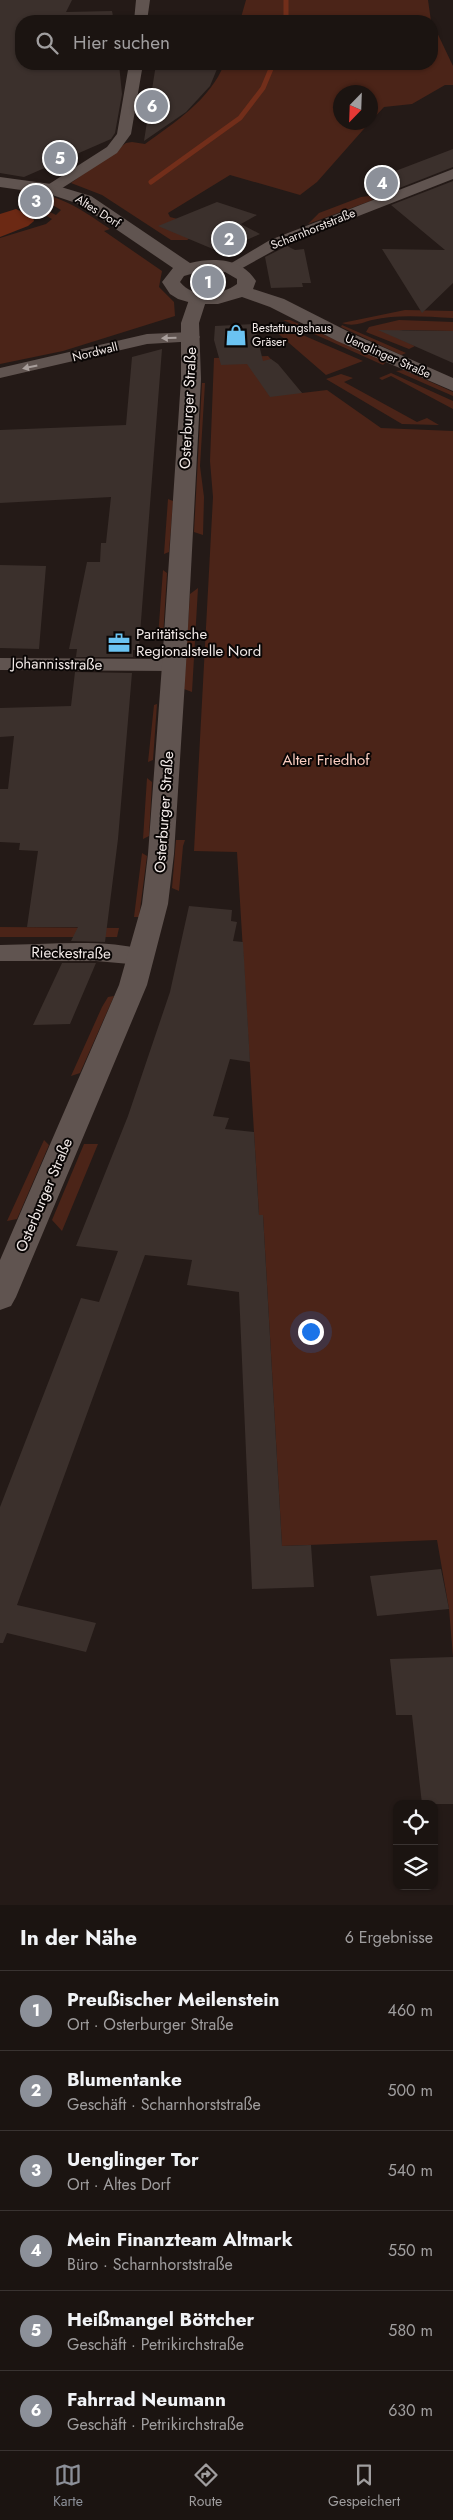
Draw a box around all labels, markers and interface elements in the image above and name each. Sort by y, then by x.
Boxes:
search box [15,15,438,70]
icon: search [33,29,61,57]
text: Hier suchen [73,29,170,56]
north arrow [333,85,378,130]
pin: 6 [136,87,168,125]
pin: 5 [44,139,76,177]
pin: 4 [366,164,398,202]
pin: 3 [20,182,52,220]
street label: Altes Dorf [72,190,125,232]
street label: Scharnhorststraße [268,204,358,254]
pin: 2 [213,220,245,258]
pin: 1 [192,263,224,301]
place label: Bestattungshaus Gräser [252,319,332,351]
shop icon: Bestattungshaus Gräser [223,322,249,348]
street label: Uenglinger Straße [342,329,434,383]
one-way arrow [161,334,177,342]
street label: Nordwall [70,338,120,366]
street label: Osterburger Straße [174,346,202,469]
one-way arrow [23,363,38,371]
place label: Paritätische Regionalstelle Nord [136,623,261,662]
office icon: Paritätische Regionalstelle Nord [106,630,132,656]
street label: Johannisstraße [9,652,103,676]
park label: Alter Friedhof [282,749,370,771]
street label: Osterburger Straße [149,750,179,874]
street label: Rieckestraße [31,941,111,965]
street label: Osterburger Straße [10,1134,78,1255]
your location [298,1319,324,1345]
map controls [393,1800,438,1890]
button: locate [393,1800,438,1845]
button: layers [393,1845,438,1890]
text: In der Nähe [20,1923,137,1953]
text: 6 Ergebnisse [345,1926,433,1949]
text: Preußischer Meilenstein [67,1986,280,2013]
text: 1 [32,1999,40,2022]
text: 460 m [388,1999,433,2022]
text: Ort · Osterburger Straße [67,2013,234,2036]
text: Blumentanke [67,2066,182,2093]
text: 2 [31,2079,41,2102]
text: 500 m [387,2079,433,2102]
text: Geschäft · Scharnhorststraße [67,2093,261,2116]
text: Uenglinger Tor [67,2146,199,2173]
text: 3 [31,2159,41,2182]
text: 540 m [388,2159,433,2182]
text: Ort · Altes Dorf [67,2173,171,2196]
text: Mein Finanzteam Altmark [67,2226,293,2253]
text: 4 [30,2239,42,2262]
text: 550 m [388,2239,433,2262]
text: Büro · Scharnhorststraße [67,2253,233,2276]
text: Heißmangel Böttcher [67,2306,254,2333]
text: 5 [31,2319,41,2342]
text: 580 m [388,2319,433,2342]
text: Geschäft · Petrikirchstraße [67,2333,244,2356]
text: Fahrrad Neumann [67,2386,226,2413]
text: 6 [31,2399,41,2422]
text: 630 m [388,2399,433,2422]
text: Geschäft · Petrikirchstraße [67,2413,244,2436]
tab: Karte [53,2461,83,2511]
tab: Route [189,2461,222,2511]
tab: Gespeichert [328,2461,400,2511]

